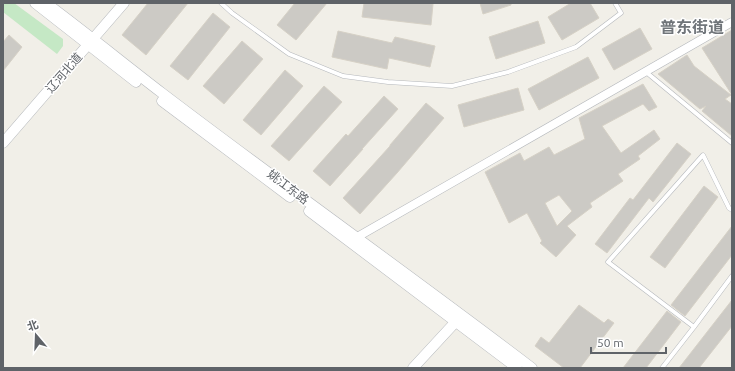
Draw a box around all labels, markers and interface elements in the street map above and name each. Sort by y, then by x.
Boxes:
district label: 普东街道 [660,18,724,36]
street label: 辽河北道 [43,50,84,95]
street label: 姚江东路 [265,167,311,206]
north arrow [16,315,56,355]
text: 北 [26,318,40,333]
scale bar [591,329,666,355]
text: 50 m [597,336,624,349]

